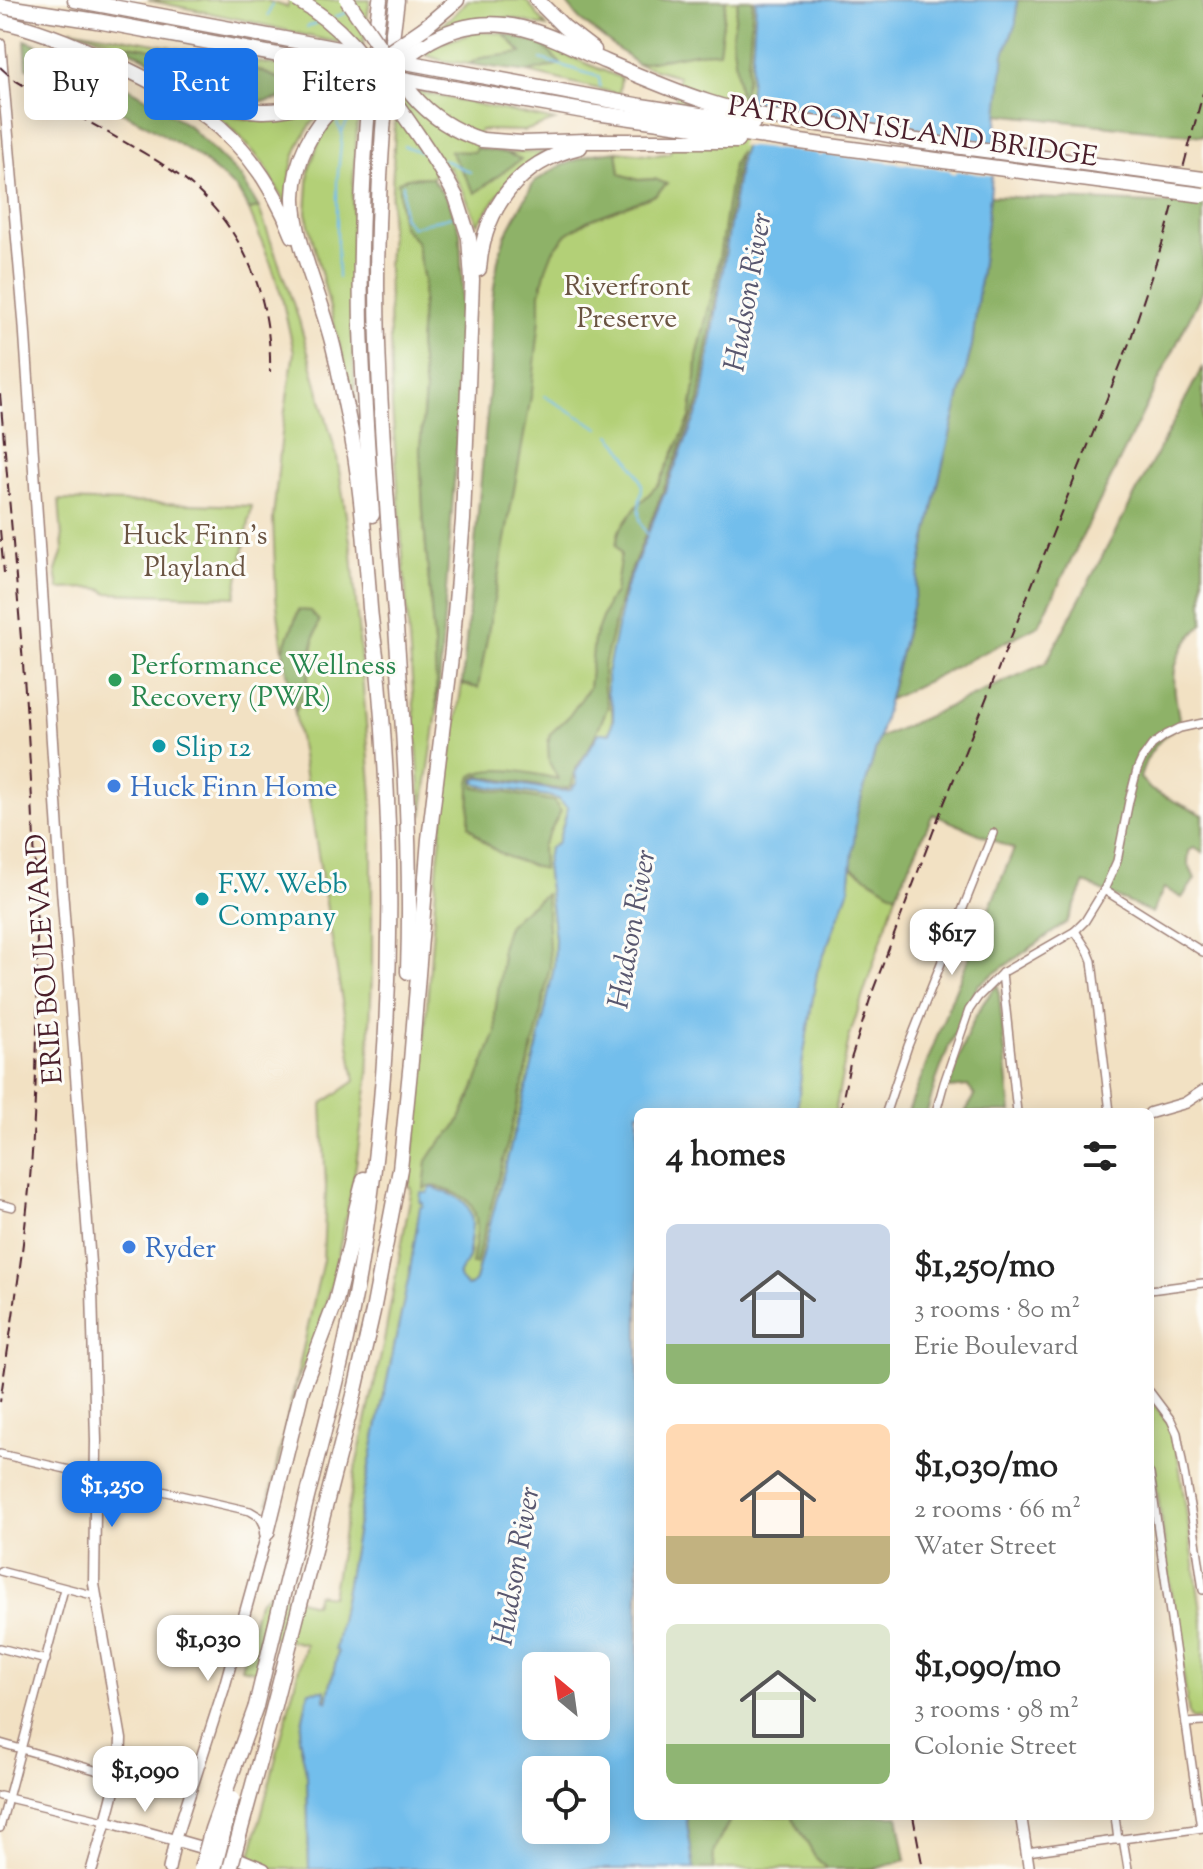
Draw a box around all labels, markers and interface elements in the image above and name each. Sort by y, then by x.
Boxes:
chip: Buy [24,48,128,120]
chip: Rent [144,48,258,120]
chip: Filters [274,48,405,120]
street label: PATROON ISLAND BRIDGE [725,87,1100,179]
water label: Hudson River [714,209,785,375]
park label: Riverfront Preserve [564,268,691,340]
park label: Huck Finn's Playland [123,517,267,589]
place label: Performance Wellness Recovery (PWR) [131,647,396,719]
marker: Performance Wellness Recovery (PWR) [106,671,124,689]
place label: Slip 12 [175,729,251,769]
marker: Slip 12 [150,737,168,755]
place label: Huck Finn Home [130,769,338,809]
marker: Huck Finn Home [105,777,123,795]
street label: ERIE BOULEVARD [17,832,75,1085]
water label: Hudson River [598,846,669,1012]
place label: F.W. Webb Company [218,866,347,938]
marker: F.W. Webb Company [193,890,211,908]
pin: $617 [905,909,999,977]
text: $617 [928,916,976,953]
text: 4 homes [666,1132,786,1181]
icon: filters [1078,1134,1122,1178]
place label: Ryder [145,1230,217,1270]
marker: Ryder [120,1238,138,1256]
text: $1,250/mo [914,1243,1055,1292]
icon: home [730,1256,826,1352]
text: 3 rooms · 80 m² [914,1292,1080,1329]
text: Erie Boulevard [914,1329,1078,1366]
text: $1,030/mo [914,1443,1058,1492]
icon: home [730,1456,826,1552]
pin: $1,250 [47,1461,177,1529]
text: $1,250 [80,1468,144,1505]
water label: Hudson River [482,1483,553,1649]
text: 2 rooms · 66 m² [914,1492,1081,1529]
text: Water Street [914,1529,1057,1566]
pin: $1,030 [143,1615,273,1683]
text: $1,030 [175,1622,241,1659]
text: $1,090/mo [914,1643,1061,1692]
north arrow [522,1652,610,1740]
map controls [522,1652,610,1844]
icon: home [730,1656,826,1752]
text: 3 rooms · 98 m² [914,1692,1079,1729]
text: Colonie Street [914,1729,1077,1766]
pin: $1,090 [80,1746,210,1814]
text: $1,090 [111,1753,179,1790]
button: locate [522,1756,610,1844]

